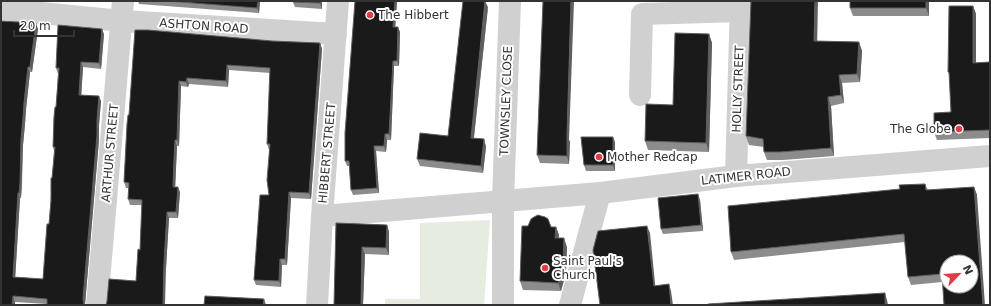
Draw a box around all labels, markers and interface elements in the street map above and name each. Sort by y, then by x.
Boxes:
place label: The Hibbert [377,8,449,22]
marker: The Hibbert [365,10,375,20]
scale bar [14,12,74,38]
street label: ASHTON ROAD [159,16,249,36]
text: 20 m [20,19,51,33]
street label: HOLLY STREET [729,45,747,133]
street label: TOWNSLEY CLOSE [497,46,515,157]
street label: HIBBERT STREET [316,101,338,204]
street label: ARTHUR STREET [99,103,121,203]
place label: The Globe [889,122,951,136]
marker: The Globe [954,124,964,134]
place label: Mother Redcap [607,150,698,164]
marker: Mother Redcap [594,152,604,162]
street label: LATIMER ROAD [700,164,792,188]
place label: Saint Paul's Church [553,254,622,282]
north arrow [939,254,979,294]
marker: Saint Paul's Church [540,263,550,273]
text: N [960,263,975,277]

